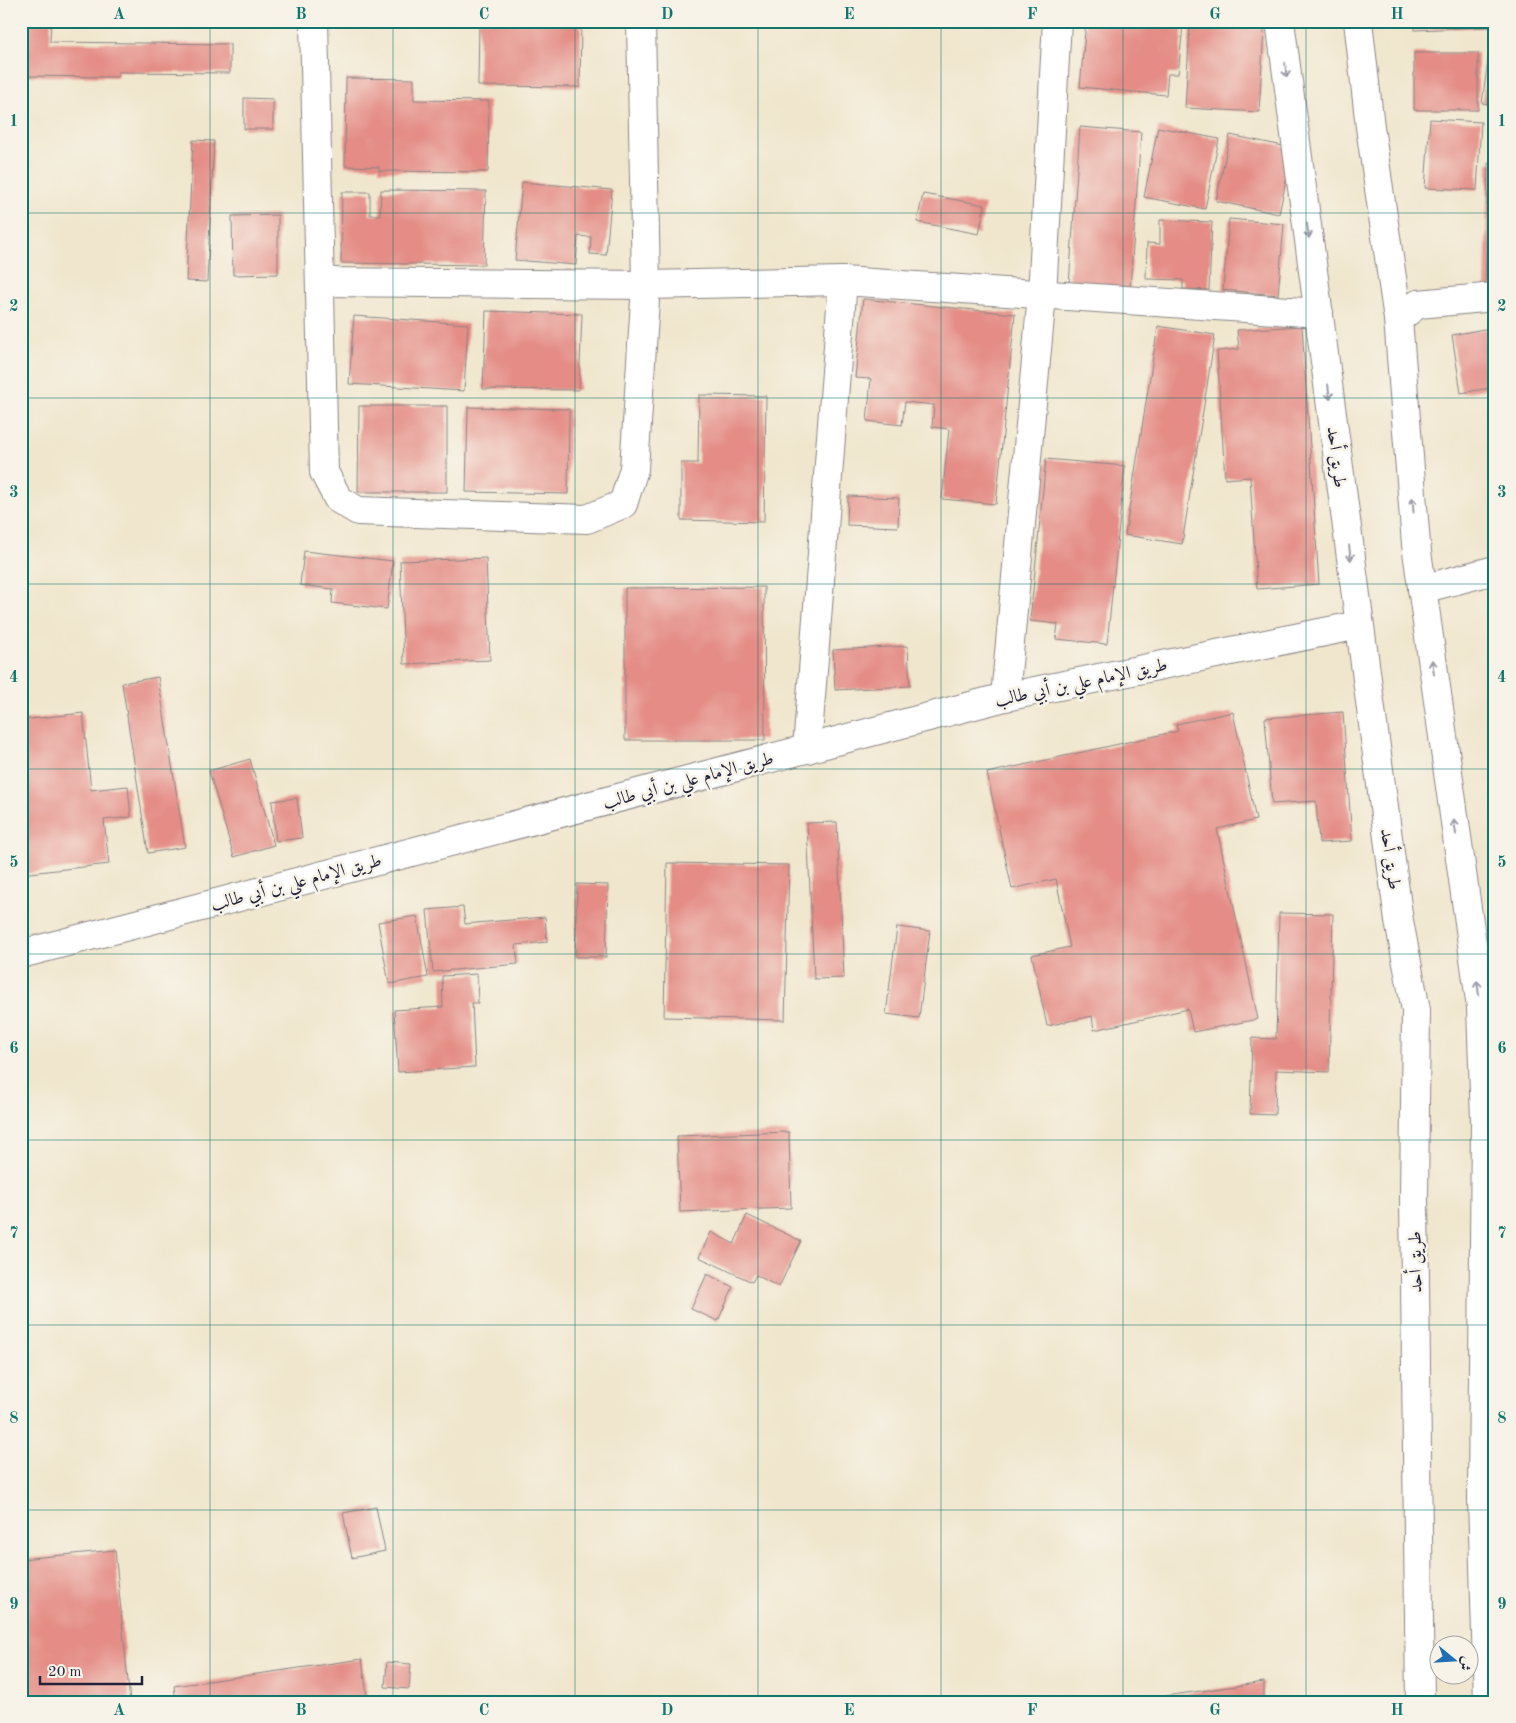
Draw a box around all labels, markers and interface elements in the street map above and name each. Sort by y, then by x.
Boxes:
text: A [113,7,125,23]
text: B [295,7,307,23]
text: C [479,7,489,23]
text: D [661,7,673,23]
text: E [843,7,855,23]
text: F [1027,7,1038,23]
text: G [1209,7,1221,23]
text: H [1390,7,1404,23]
one-way arrow [1281,61,1291,77]
text: 1 [9,114,19,130]
text: 1 [1497,114,1507,130]
one-way arrow [1303,222,1313,238]
text: 2 [9,299,19,315]
text: 2 [1497,299,1507,315]
one-way arrow [1324,383,1334,399]
street label: طريق أحد [1321,425,1354,489]
text: 3 [9,485,19,501]
text: 3 [1497,485,1507,501]
one-way arrow [1408,498,1417,514]
one-way arrow [1345,545,1355,561]
street label: طريق الإمام علي بن أبي طالب [992,651,1171,717]
one-way arrow [1428,659,1438,675]
text: 4 [9,670,19,686]
text: 4 [1497,670,1507,686]
street label: طريق الإمام علي بن أبي طالب [600,745,777,819]
one-way arrow [1450,820,1460,836]
street label: طريق أحد [1375,827,1408,891]
street label: طريق الإمام علي بن أبي طالب [208,847,385,921]
text: 5 [9,855,19,871]
text: 5 [1497,855,1507,871]
one-way arrow [1473,981,1483,997]
text: 6 [9,1041,19,1057]
text: 6 [1497,1041,1507,1057]
text: 7 [9,1226,19,1242]
text: 7 [1497,1226,1507,1242]
street label: طريق أحد [1401,1231,1428,1293]
text: 8 [9,1411,19,1427]
text: 8 [1497,1411,1507,1427]
text: 9 [9,1597,19,1613]
text: 9 [1497,1597,1507,1613]
north arrow [1428,1636,1478,1686]
scale bar [40,1653,142,1685]
text: ش [1457,1655,1474,1673]
text: 20 m [48,1665,82,1680]
text: A [113,1703,125,1719]
text: B [295,1703,307,1719]
text: C [479,1703,489,1719]
text: D [661,1703,673,1719]
text: E [843,1703,855,1719]
text: F [1027,1703,1038,1719]
text: G [1209,1703,1221,1719]
text: H [1390,1703,1404,1719]

